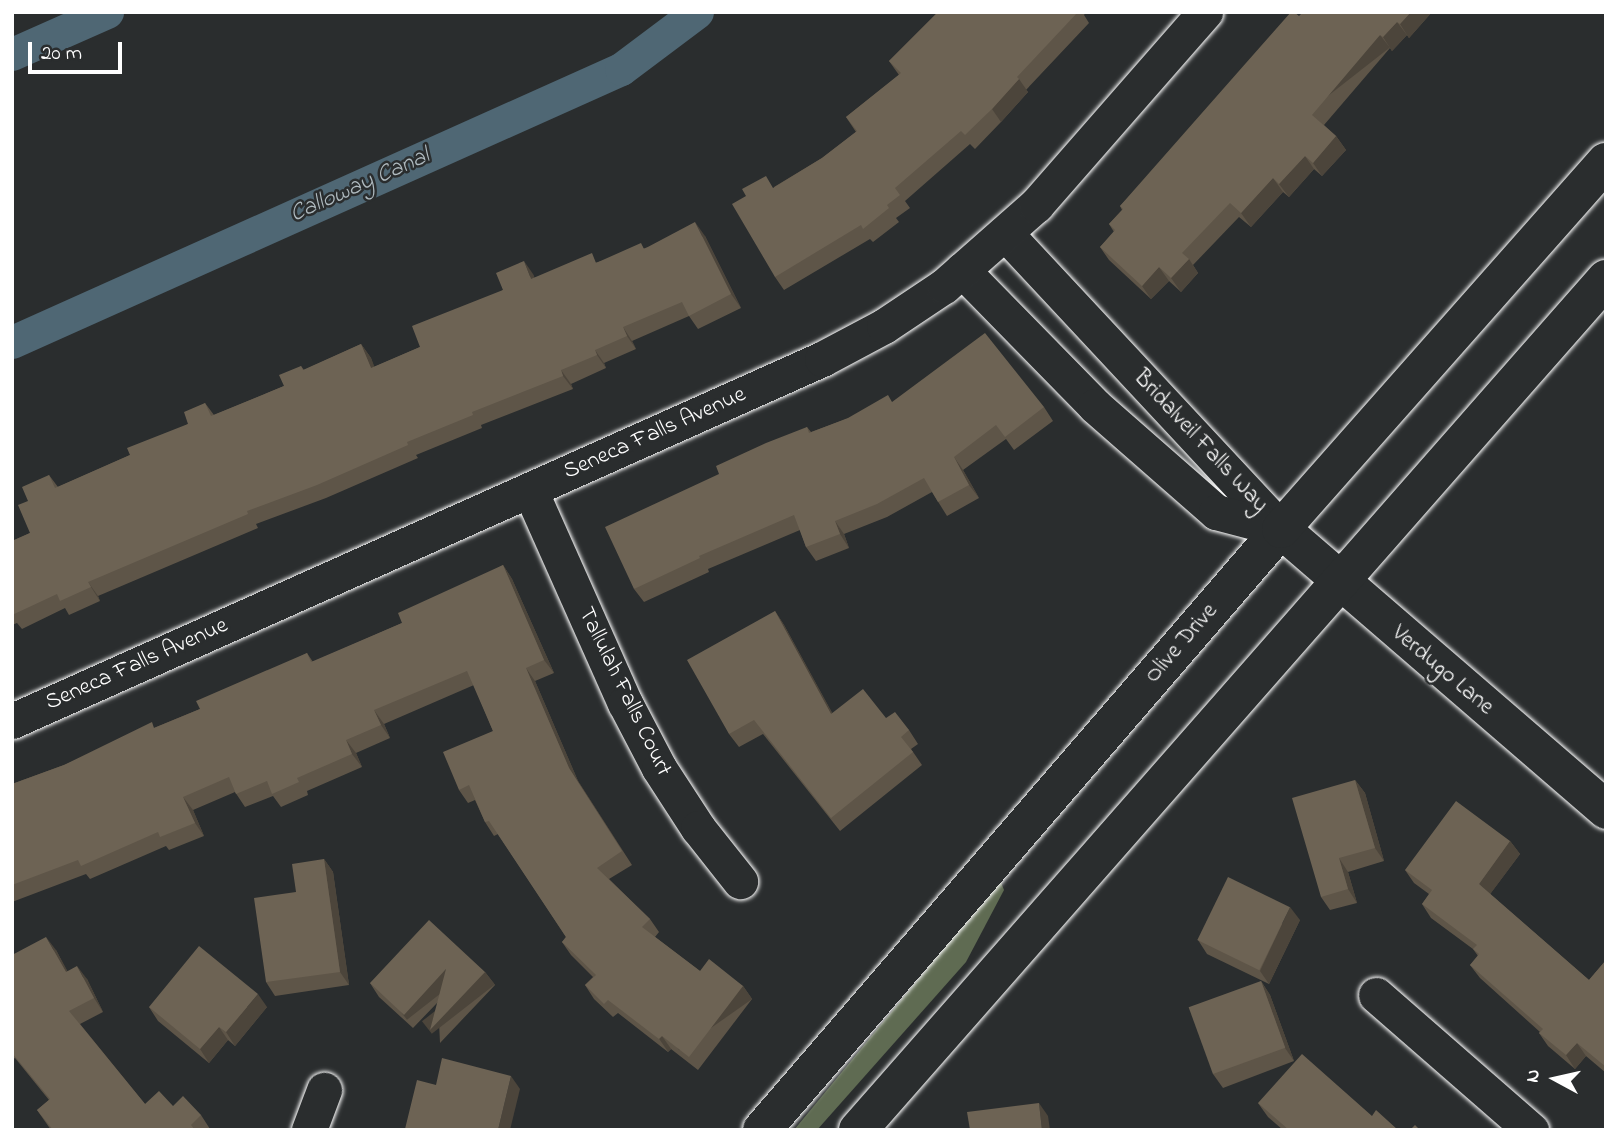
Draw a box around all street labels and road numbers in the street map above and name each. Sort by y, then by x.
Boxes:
street label: Bridalveil Falls Way [1127,365,1273,519]
street label: Seneca Falls Avenue [560,381,750,487]
street label: Olive Drive [1140,598,1224,690]
street label: Tallulah Falls Court [571,603,677,781]
street label: Seneca Falls Avenue [42,612,232,718]
street label: Verdugo Lane [1385,620,1499,722]

